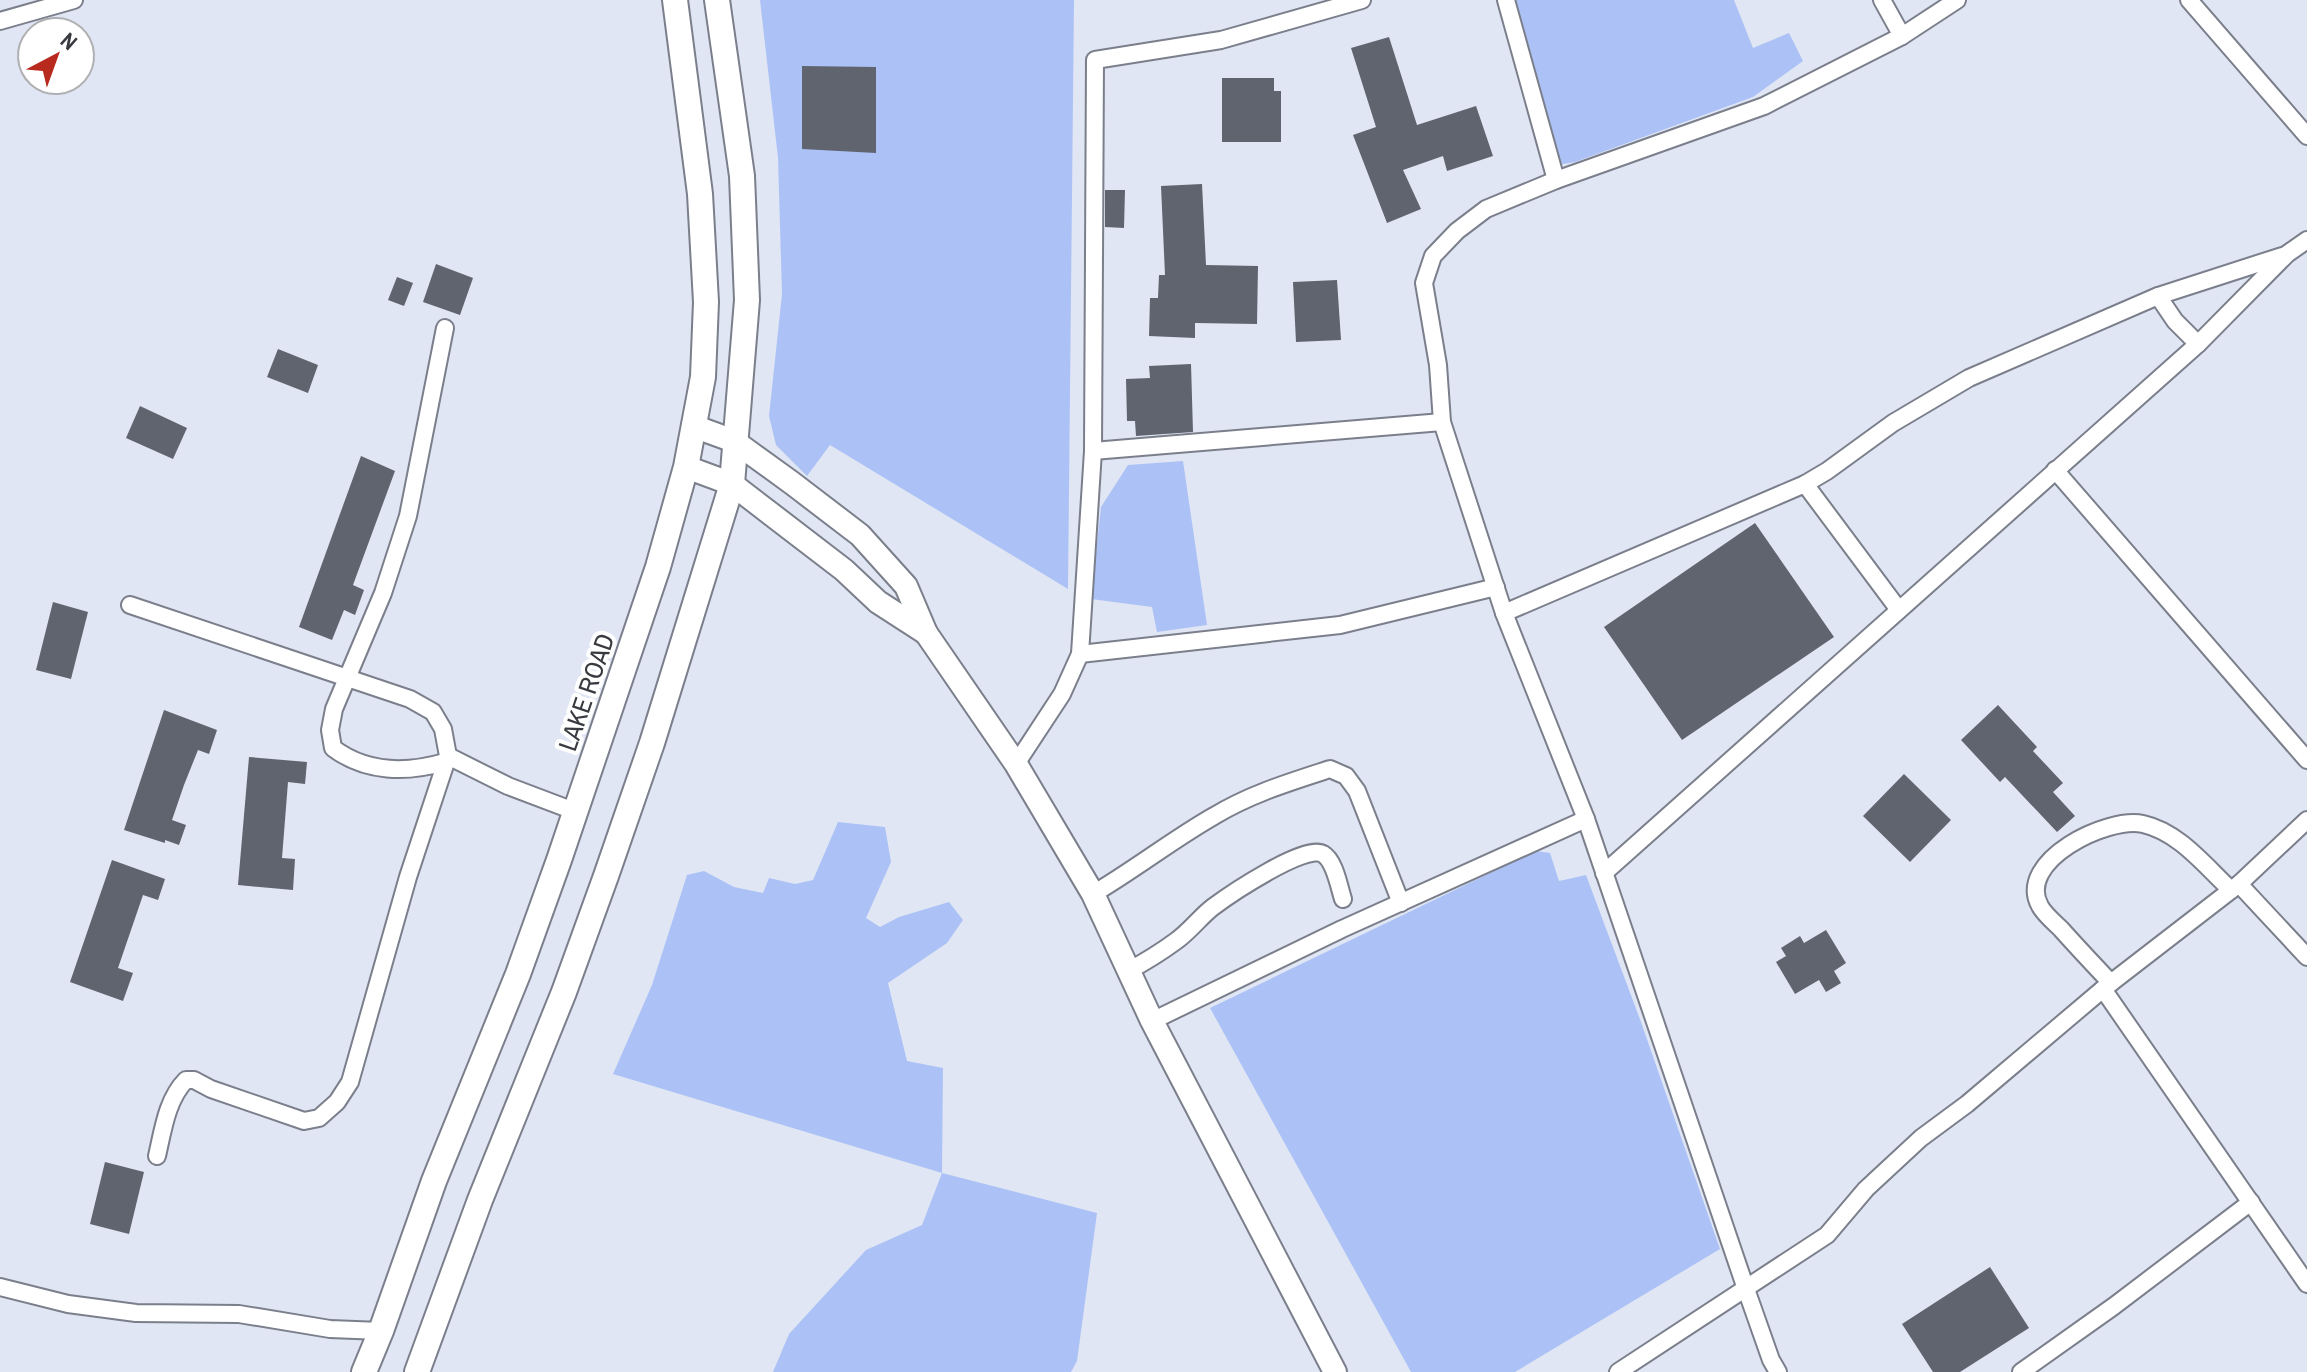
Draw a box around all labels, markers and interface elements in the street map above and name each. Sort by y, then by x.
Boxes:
north arrow [16,16,96,96]
text: N [54,25,84,57]
street label: LAKE ROAD [550,629,622,755]

